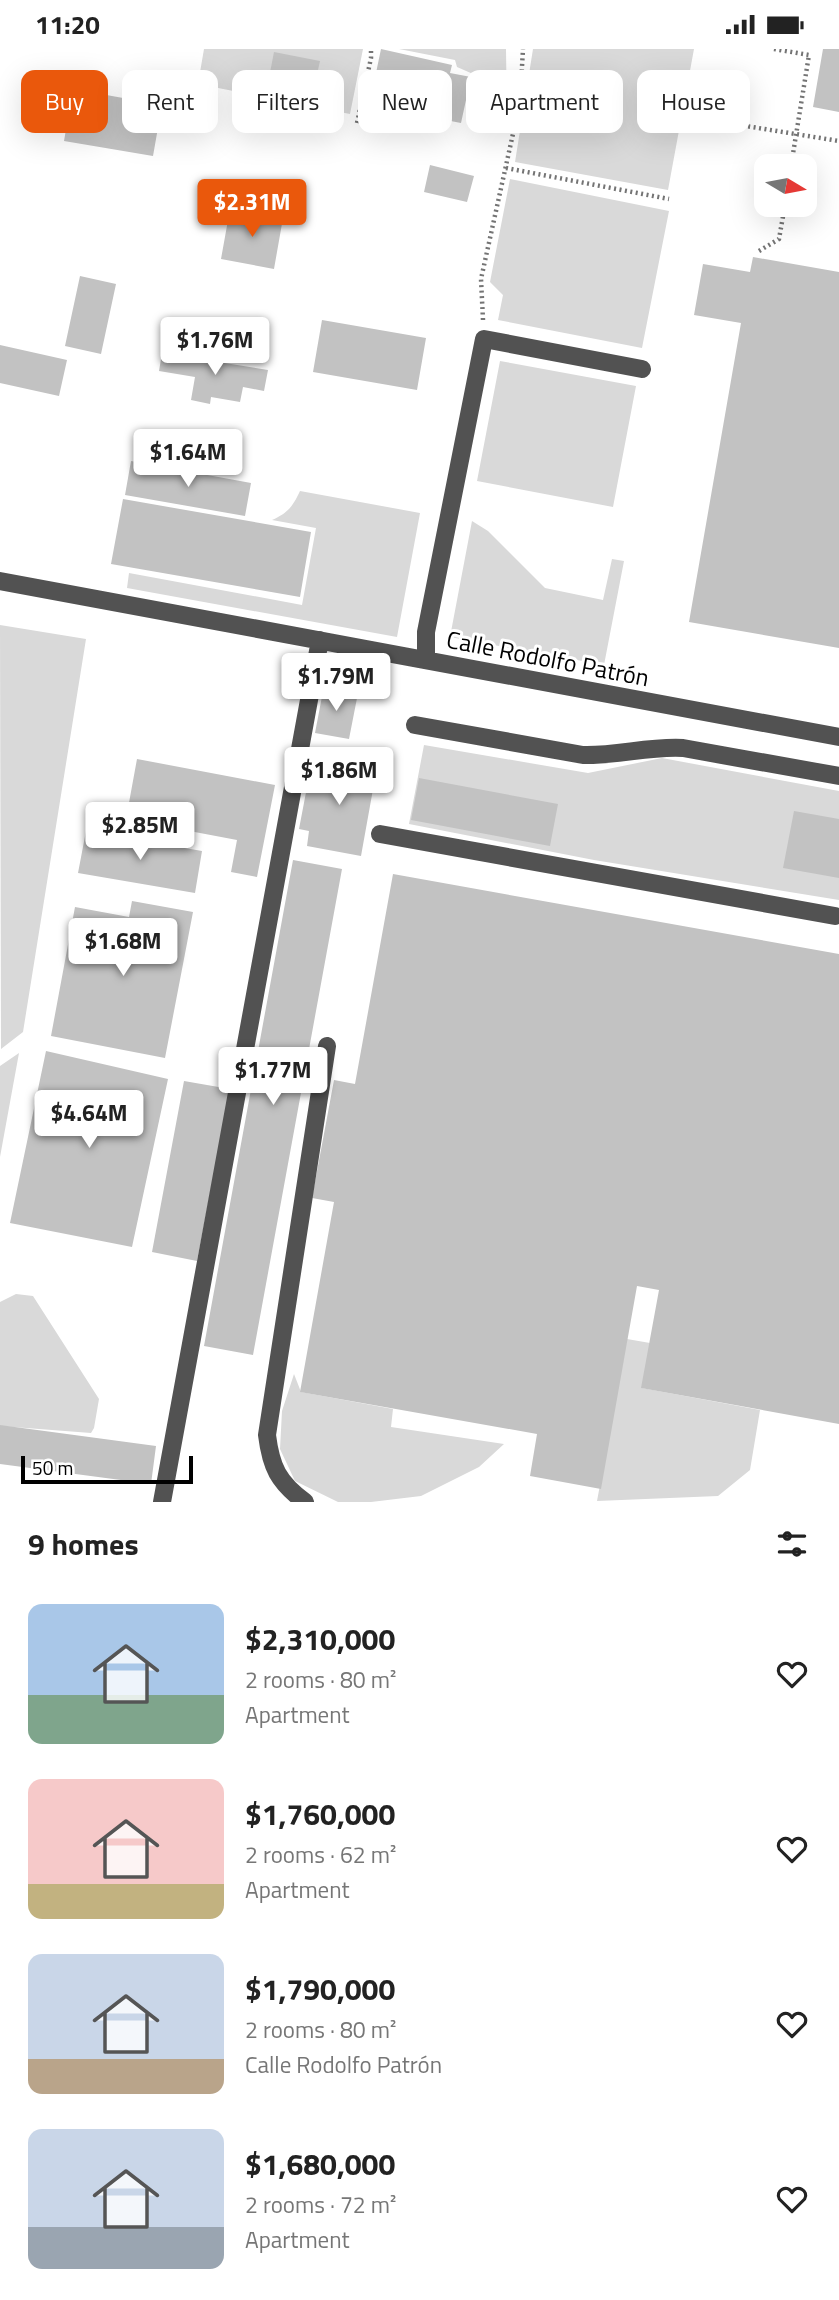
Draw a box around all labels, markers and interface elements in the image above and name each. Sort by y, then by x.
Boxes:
text: 11:20 [35,5,100,44]
chip: Buy [21,70,108,133]
chip: Rent [122,70,218,133]
chip: Filters [232,70,344,133]
chip: New [358,70,452,133]
chip: Apartment [466,70,623,133]
chip: House [637,70,750,133]
north arrow [754,154,817,217]
map controls [754,154,817,217]
pin: $2.31M [195,179,309,239]
text: $2.31M [213,184,291,219]
pin: $1.76M [158,317,272,377]
text: $1.76M [176,322,254,357]
pin: $1.64M [131,429,245,489]
text: $1.64M [149,434,227,469]
street label: Calle Rodolfo Patrón [444,621,652,695]
pin: $1.79M [279,653,393,713]
text: $1.79M [297,658,375,693]
pin: $1.86M [282,747,396,807]
text: $1.86M [300,752,378,787]
pin: $2.85M [83,803,197,862]
text: $2.85M [101,807,179,842]
pin: $1.68M [66,919,180,978]
text: $1.68M [84,923,162,958]
pin: $1.77M [216,1047,330,1107]
text: $1.77M [234,1052,312,1087]
pin: $4.64M [32,1091,146,1150]
text: $4.64M [50,1095,128,1130]
scale bar [21,1453,192,1485]
text: 50 m [32,1453,73,1482]
text: 9 homes [28,1521,139,1567]
icon: filters [773,1525,811,1563]
text: $2,310,000 [245,1616,395,1662]
icon: home [84,1632,168,1716]
icon: heart [773,1655,811,1693]
text: 2 rooms · 80 m² [245,1662,396,1697]
text: Apartment [245,1697,350,1732]
text: $1,760,000 [245,1791,395,1837]
icon: home [84,1807,168,1891]
icon: heart [773,1830,811,1868]
text: 2 rooms · 62 m² [245,1837,396,1872]
text: Apartment [245,1872,350,1907]
text: $1,790,000 [245,1966,395,2012]
icon: home [84,1982,168,2066]
icon: heart [773,2005,811,2043]
text: 2 rooms · 80 m² [245,2012,396,2047]
text: Calle Rodolfo Patrón [245,2047,442,2082]
text: $1,680,000 [245,2141,395,2187]
icon: home [84,2157,168,2241]
icon: heart [773,2180,811,2218]
text: 2 rooms · 72 m² [245,2187,396,2222]
text: Apartment [245,2222,350,2257]

